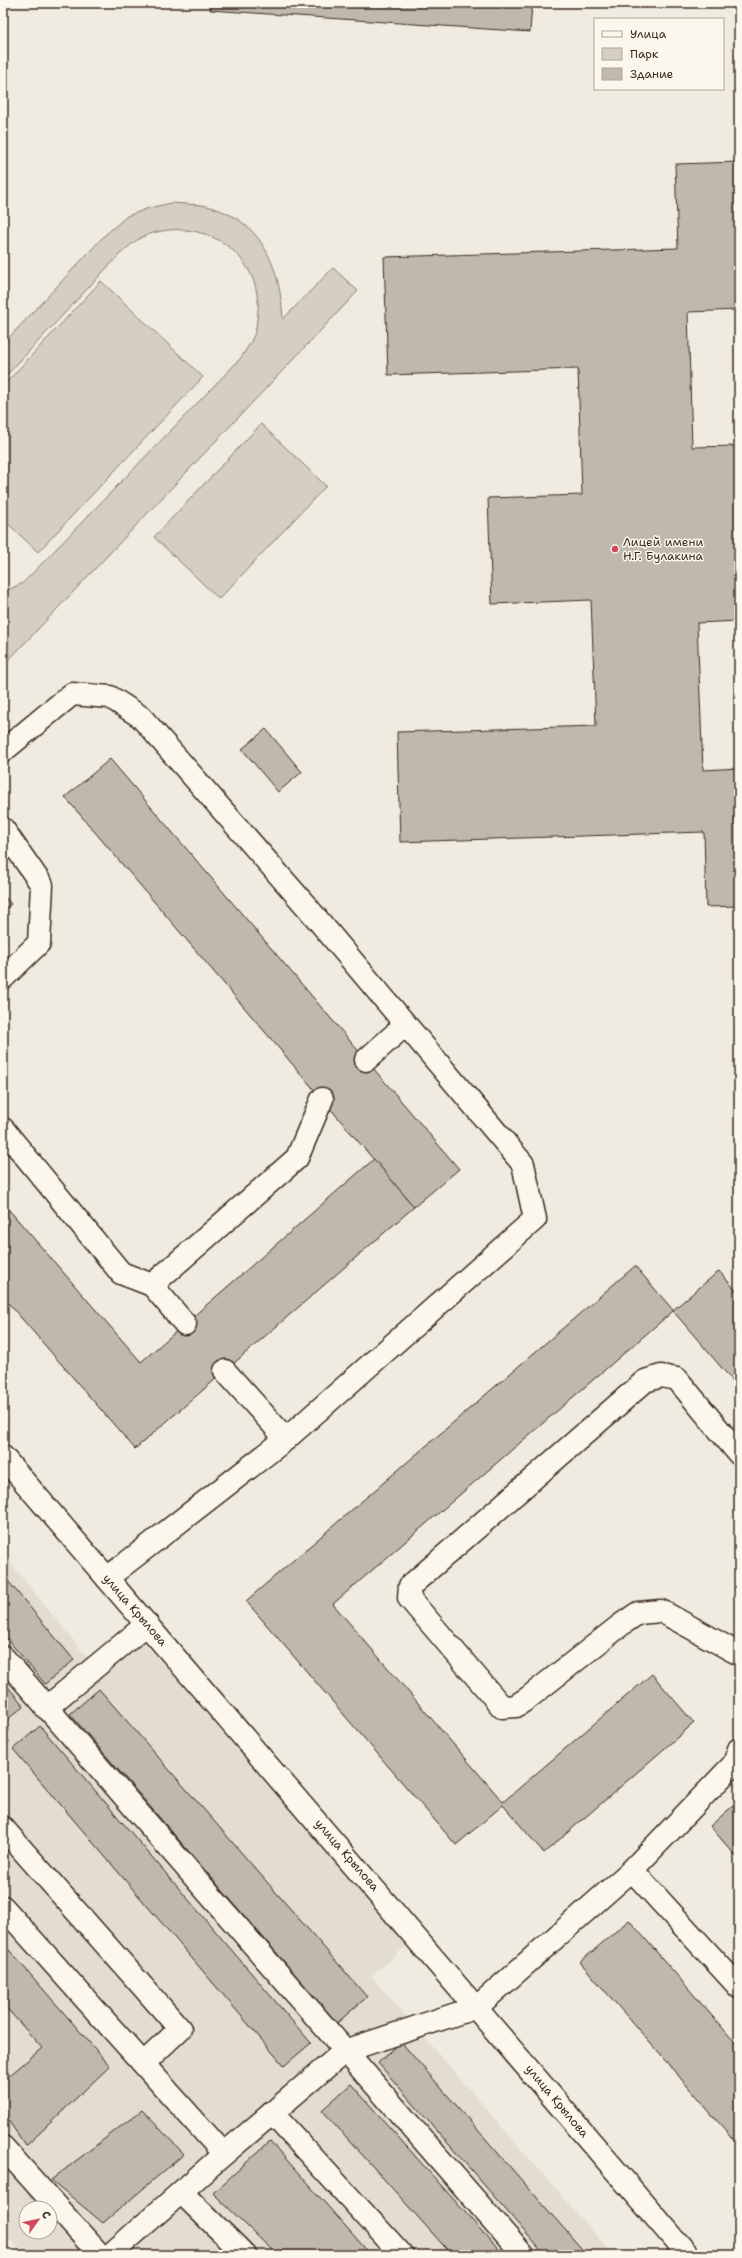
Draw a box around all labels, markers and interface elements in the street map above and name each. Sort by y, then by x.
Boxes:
legend [594,18,724,90]
text: Улица [630,26,667,42]
text: Парк [630,46,659,62]
text: Здание [630,66,674,82]
place label: Лицей имени Н.Г. Булакина [623,534,704,564]
marker: Лицей имени Н.Г. Булакина [610,544,620,554]
street label: улица Крылова [99,1571,171,1650]
street label: улица Крылова [311,1816,383,1895]
street label: улица Крылова [522,2061,593,2141]
north arrow [18,2200,58,2240]
text: С [38,2208,54,2222]

